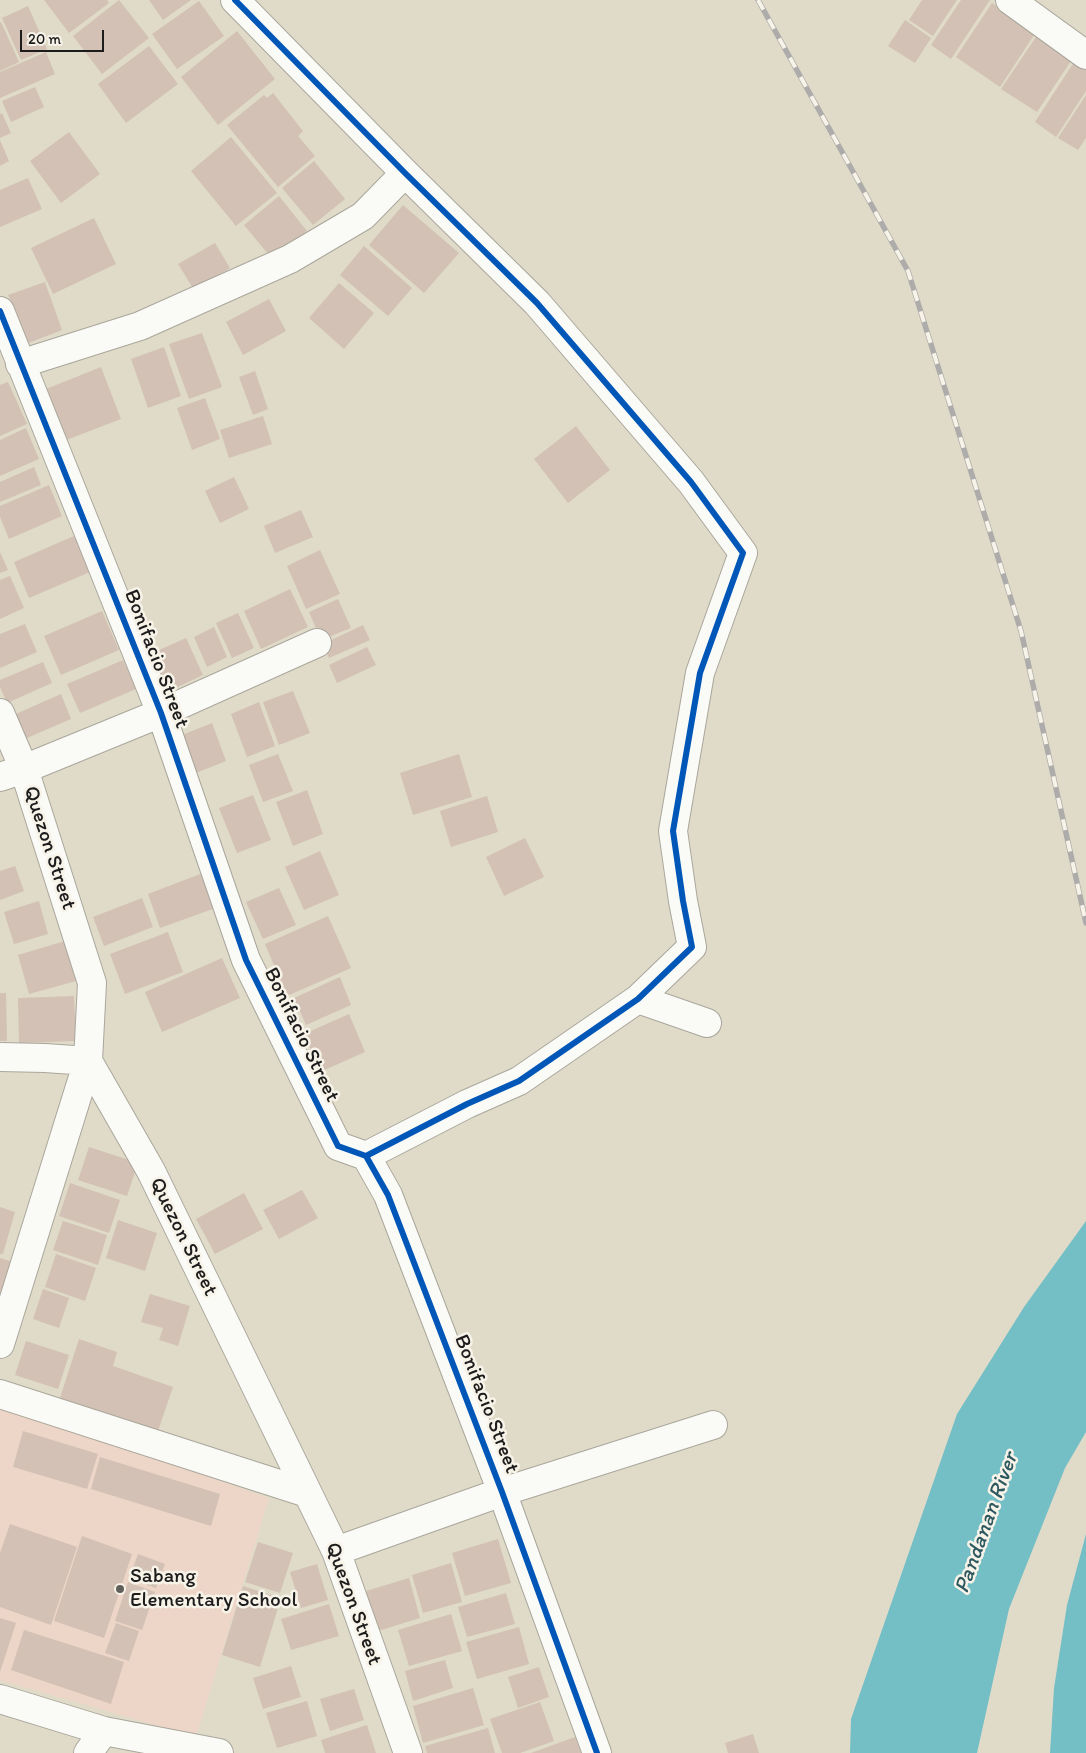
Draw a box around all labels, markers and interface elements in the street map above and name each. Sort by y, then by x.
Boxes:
scale bar [22,20,106,52]
text: 20 m [28,30,61,48]
street label: Bonifacio Street [118,586,194,732]
street label: Quezon Street [17,783,81,913]
street label: Bonifacio Street [258,964,344,1106]
street label: Quezon Street [143,1174,223,1300]
street label: Bonifacio Street [448,1331,524,1477]
water label: Pandanan River [949,1449,1025,1597]
street label: Quezon Street [319,1539,387,1669]
place label: Sabang Elementary School [130,1564,297,1614]
marker: Sabang Elementary School [114,1583,126,1595]

